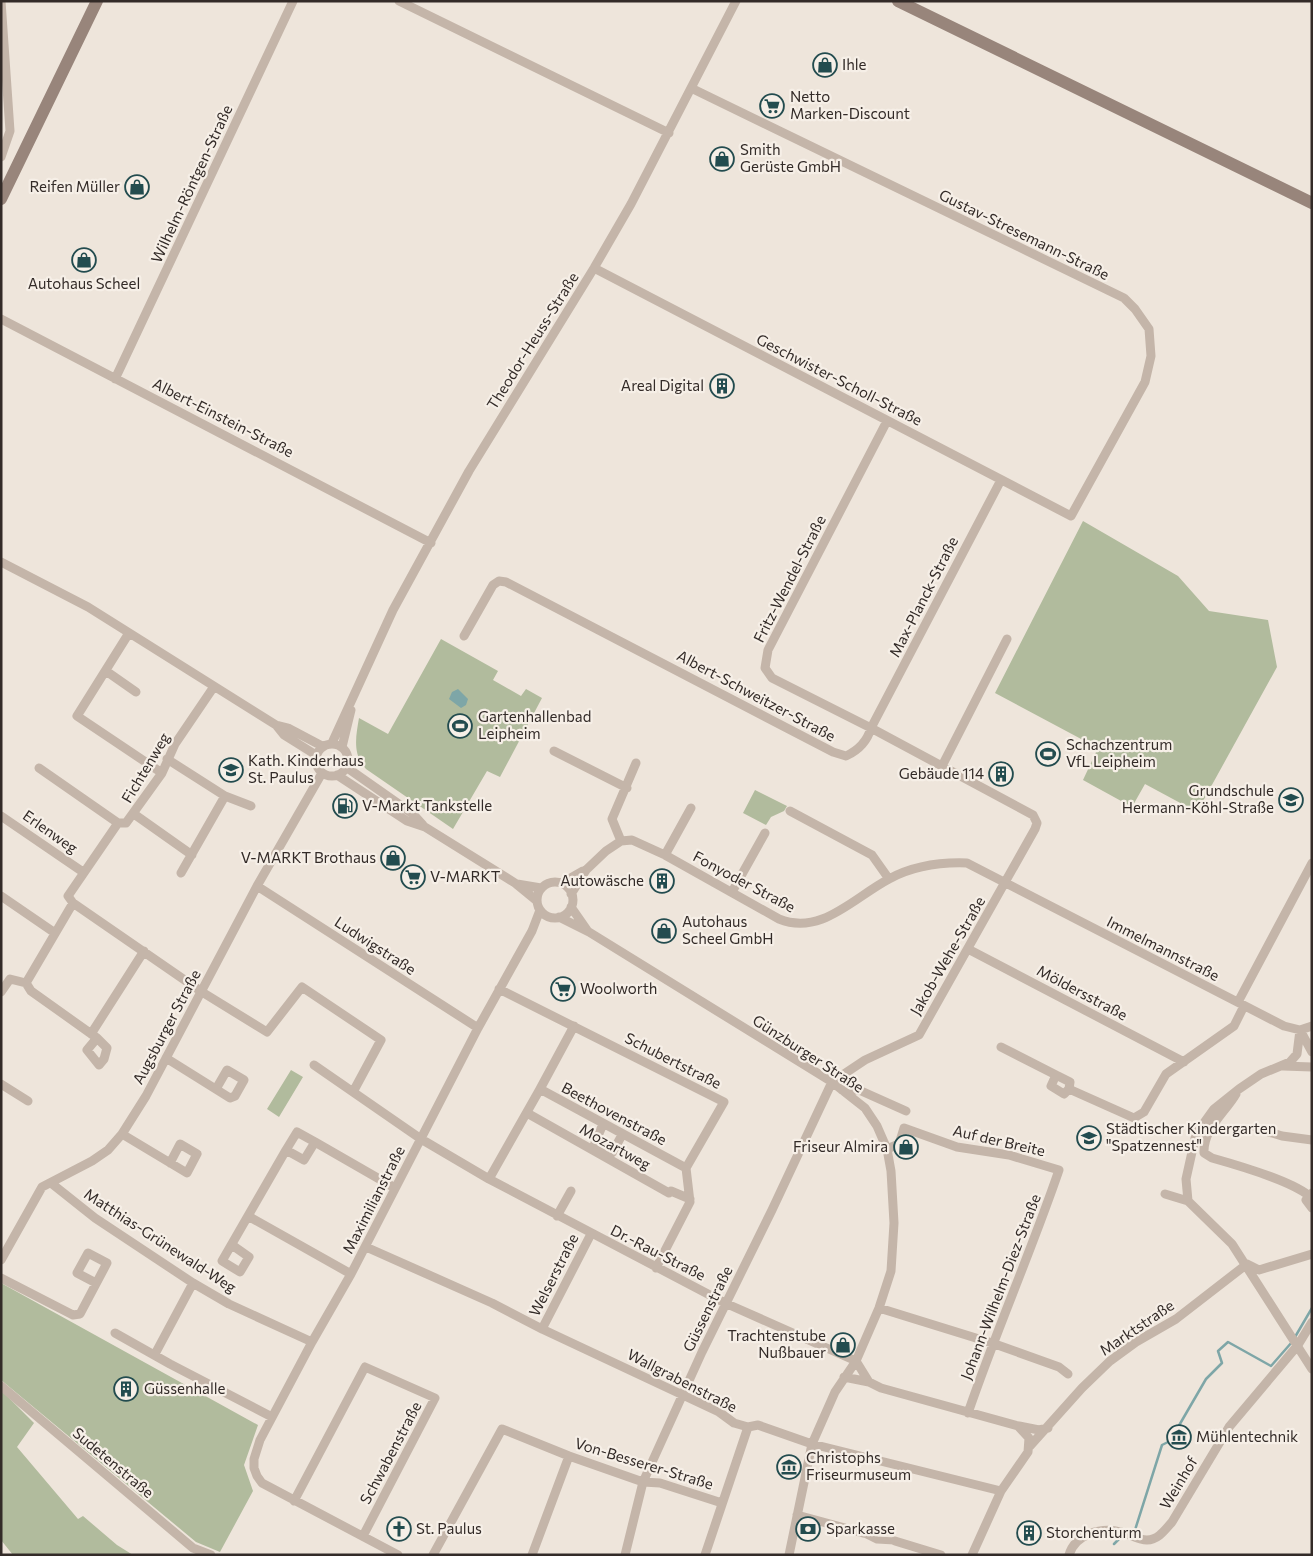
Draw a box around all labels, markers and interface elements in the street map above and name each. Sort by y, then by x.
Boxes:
shop icon: Ihle [812,52,838,78]
place label: Ihle [842,55,867,73]
place label: Netto Marken-Discount [790,87,910,122]
supermarket icon: Netto Marken-Discount [759,93,785,119]
street label: Wilhelm-Röntgen-Straße [147,102,236,265]
place label: Smith Gerüste GmbH [740,140,841,175]
shop icon: Smith Gerüste GmbH [709,146,735,172]
shop icon: Reifen Müller [124,174,150,200]
place label: Reifen Müller [30,177,120,195]
street label: Gustav-Stresemann-Straße [936,185,1113,283]
shop icon: Autohaus Scheel [71,247,97,273]
street label: Theodor-Heuss-Straße [483,269,582,412]
place label: Autohaus Scheel [28,274,140,292]
street label: Geschwister-Scholl-Straße [754,329,925,429]
building icon: Areal Digital [709,373,735,399]
street label: Albert-Einstein-Straße [150,374,297,461]
place label: Areal Digital [621,376,704,394]
street label: Fritz-Wendel-Straße [749,512,829,645]
street label: Max-Planck-Straße [885,533,961,660]
street label: Albert-Schweitzer-Straße [674,646,839,745]
place label: Gartenhallenbad Leipheim [478,707,591,742]
sports icon: Gartenhallenbad Leipheim [447,713,473,739]
street label: Fichtenweg [117,729,173,806]
place label: Schachzentrum VfL Leipheim [1066,735,1172,770]
sports icon: Schachzentrum VfL Leipheim [1035,741,1061,767]
place label: Kath. Kinderhaus St. Paulus [248,751,364,786]
school or university icon: Kath. Kinderhaus St. Paulus [218,757,244,783]
building icon: Gebäude 114 [988,761,1014,787]
place label: Gebäude 114 [899,764,984,782]
place label: Grundschule Hermann-Köhl-Straße [1122,781,1274,816]
school or university icon: Grundschule Hermann-Köhl-Straße [1278,787,1304,813]
fuel station icon: V-Markt Tankstelle [332,793,358,819]
place label: V-Markt Tankstelle [362,796,492,814]
street label: Erlenweg [20,806,81,857]
shop icon: V-MARKT Brothaus [380,845,406,871]
street label: Fonyoder Straße [690,847,799,916]
place label: V-MARKT Brothaus [241,848,376,866]
supermarket icon: V-MARKT [400,864,426,890]
place label: V-MARKT [430,867,501,885]
building icon: Autowäsche [649,868,675,894]
place label: Autowäsche [560,871,644,889]
street label: Jakob-Wehe-Straße [906,893,988,1018]
street label: Ludwigstraße [332,912,420,978]
place label: Autohaus Scheel GmbH [682,912,774,947]
street label: Immelmannstraße [1104,912,1223,984]
shop icon: Autohaus Scheel GmbH [651,918,677,944]
street label: Möldersstraße [1034,961,1131,1024]
street label: Augsburger Straße [128,966,204,1087]
supermarket icon: Woolworth [550,976,576,1002]
place label: Woolworth [580,979,657,997]
street label: Günzburger Straße [750,1011,868,1096]
street label: Schubertstraße [622,1028,725,1092]
street label: Beethovenstraße [559,1078,670,1148]
street label: Mozartweg [577,1119,654,1173]
place label: Städtischer Kindergarten "Spatzennest" [1106,1119,1276,1154]
street label: Auf der Breite [951,1121,1047,1159]
school or university icon: Städtischer Kindergarten "Spatzennest" [1076,1125,1102,1151]
shop icon: Friseur Almira [893,1134,919,1160]
place label: Friseur Almira [793,1137,888,1155]
street label: Maximilianstraße [338,1143,408,1256]
street label: Matthias-Grünewald-Weg [81,1184,240,1296]
street label: Johann-Wilhelm-Diez-Straße [956,1191,1044,1382]
street label: Dr.-Rau-Straße [608,1220,709,1284]
street label: Welserstraße [525,1230,582,1319]
street label: Güssenstraße [679,1263,736,1354]
street label: Marktstraße [1096,1296,1177,1359]
place label: Trachtenstube Nußbauer [727,1326,826,1361]
shop icon: Trachtenstube Nußbauer [830,1332,856,1358]
street label: Wallgrabenstraße [625,1345,740,1416]
building icon: Güssenhalle [113,1376,139,1402]
place label: Güssenhalle [144,1379,226,1397]
street label: Schwabenstraße [356,1398,425,1507]
street label: Sudetenstraße [70,1423,158,1501]
museum icon: Mühlentechnik [1166,1424,1192,1450]
place label: Mühlentechnik [1196,1427,1298,1445]
street label: Von-Besserer-Straße [573,1433,716,1493]
place label: Christophs Friseurmuseum [806,1448,911,1483]
street label: Weinhof [1155,1453,1201,1512]
museum icon: Christophs Friseurmuseum [776,1454,802,1480]
church icon: St. Paulus [386,1516,412,1542]
bank icon: Sparkasse [795,1516,821,1542]
place label: St. Paulus [416,1519,482,1537]
place label: Sparkasse [826,1519,895,1537]
building icon: Storchenturm [1016,1520,1042,1546]
place label: Storchenturm [1046,1523,1142,1541]

